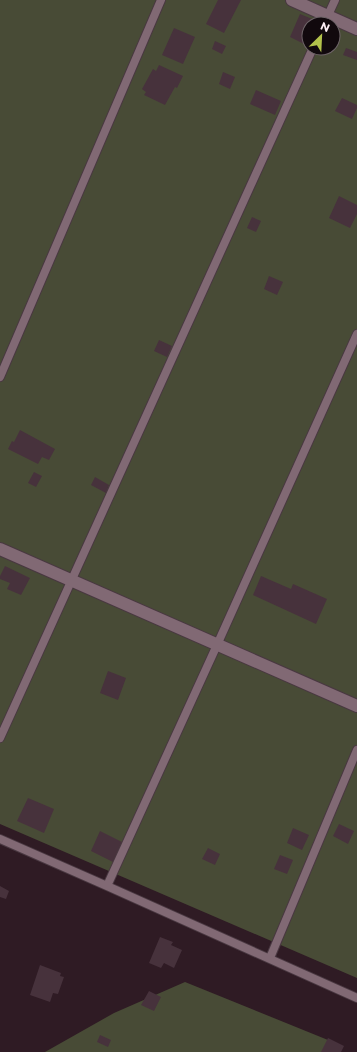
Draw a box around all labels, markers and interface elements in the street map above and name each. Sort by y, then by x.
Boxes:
north arrow [301,16,341,56]
text: N [318,19,332,35]

